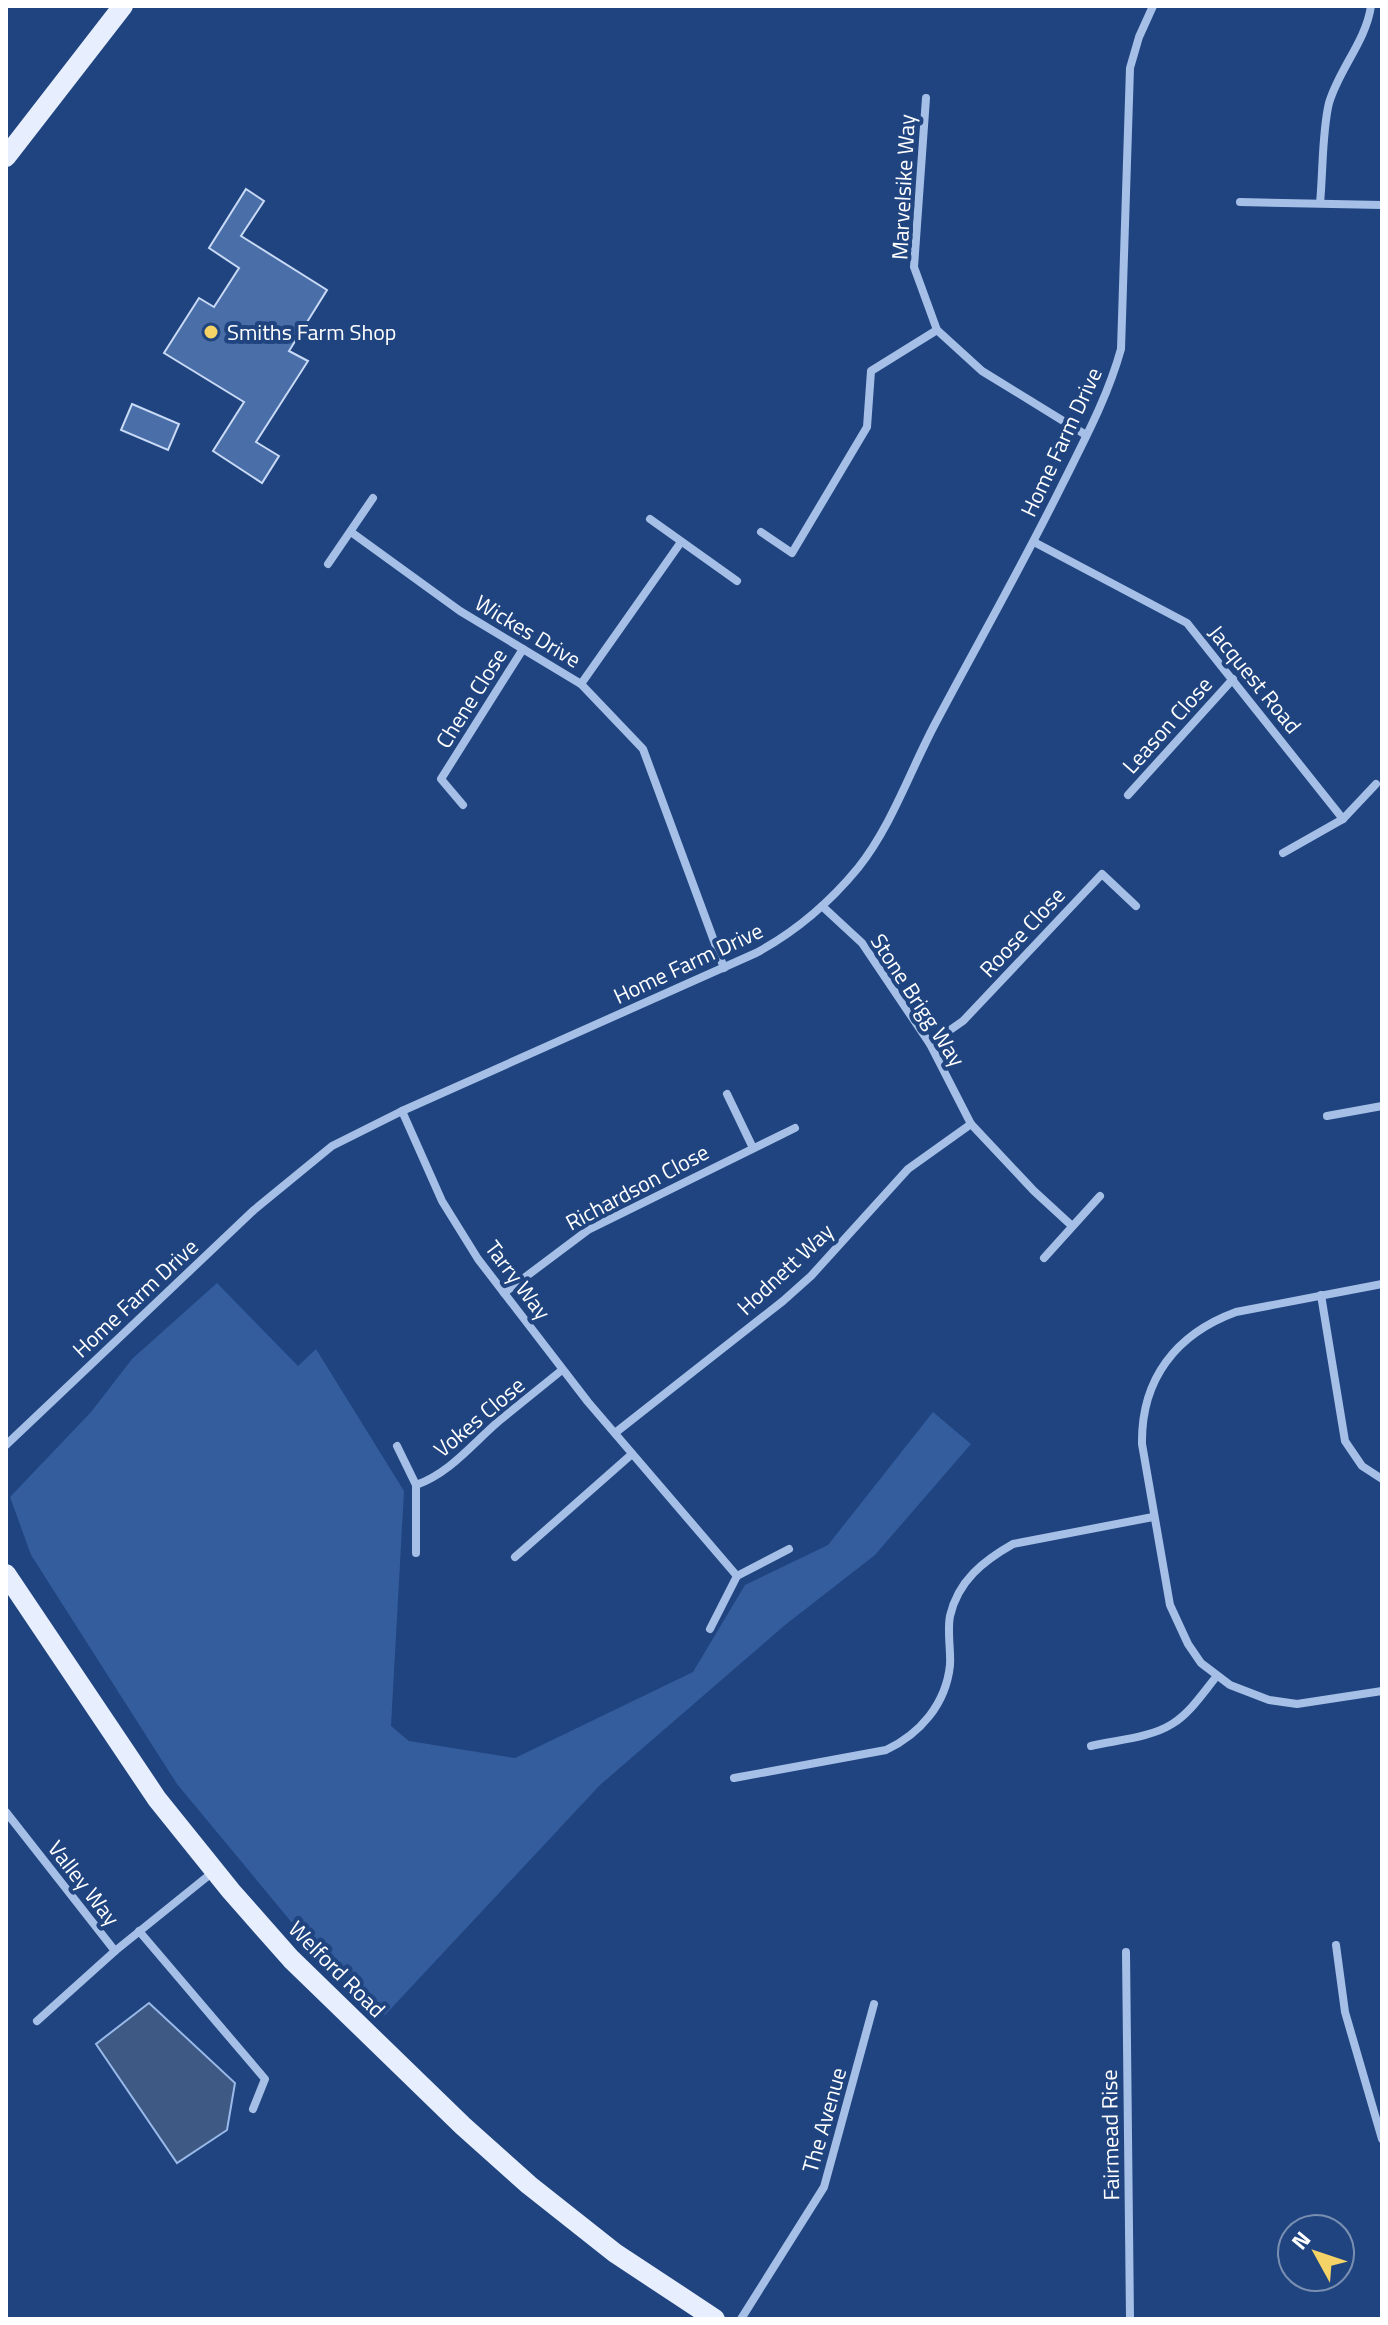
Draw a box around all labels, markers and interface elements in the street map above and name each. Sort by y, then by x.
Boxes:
street label: Marvelsike Way [882,113,924,261]
place label: Smiths Farm Shop [227,315,396,349]
marker: Smiths Farm Shop [202,323,220,341]
street label: Home Farm Drive [1011,362,1111,522]
street label: Wickes Drive [468,586,588,676]
street label: Jacquest Road [1200,617,1310,741]
street label: Chene Close [427,641,515,755]
street label: Leason Close [1114,669,1220,781]
street label: Roose Close [971,879,1073,985]
street label: Home Farm Drive [608,913,768,1013]
street label: Stone Brigg Way [862,927,974,1074]
street label: Richardson Close [559,1135,715,1239]
street label: Hodnett Way [729,1215,841,1323]
street label: Home Farm Drive [64,1230,206,1366]
street label: Tarry Way [477,1233,559,1327]
street label: Vokes Close [426,1369,532,1465]
street label: Valley Way [40,1833,129,1933]
street label: Welford Road [281,1913,393,2025]
street label: The Avenue [793,2063,855,2177]
street label: Fairmead Rise [1092,2069,1128,2201]
north arrow [1276,2213,1356,2293]
text: N [1283,2223,1319,2257]

